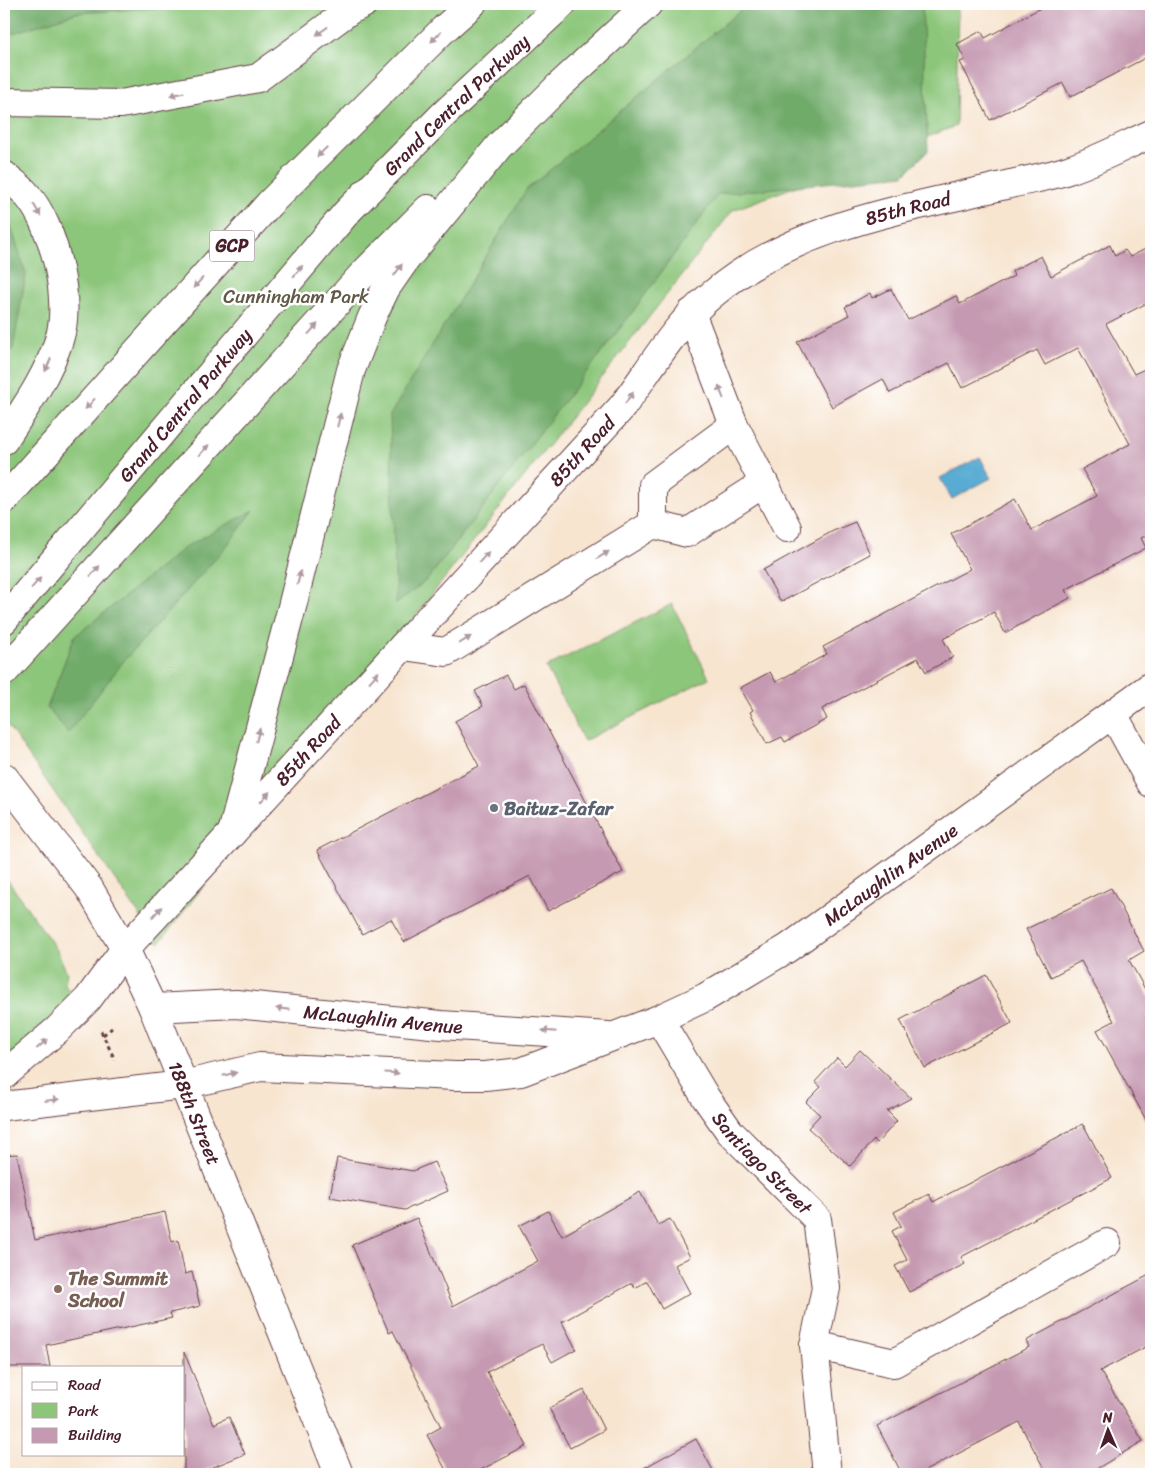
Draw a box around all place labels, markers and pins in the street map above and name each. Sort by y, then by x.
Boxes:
place label: Baituz-Zafar [504,792,615,825]
marker: Baituz-Zafar [488,802,500,814]
place label: The Summit School [67,1262,169,1317]
marker: The Summit School [52,1283,64,1295]

